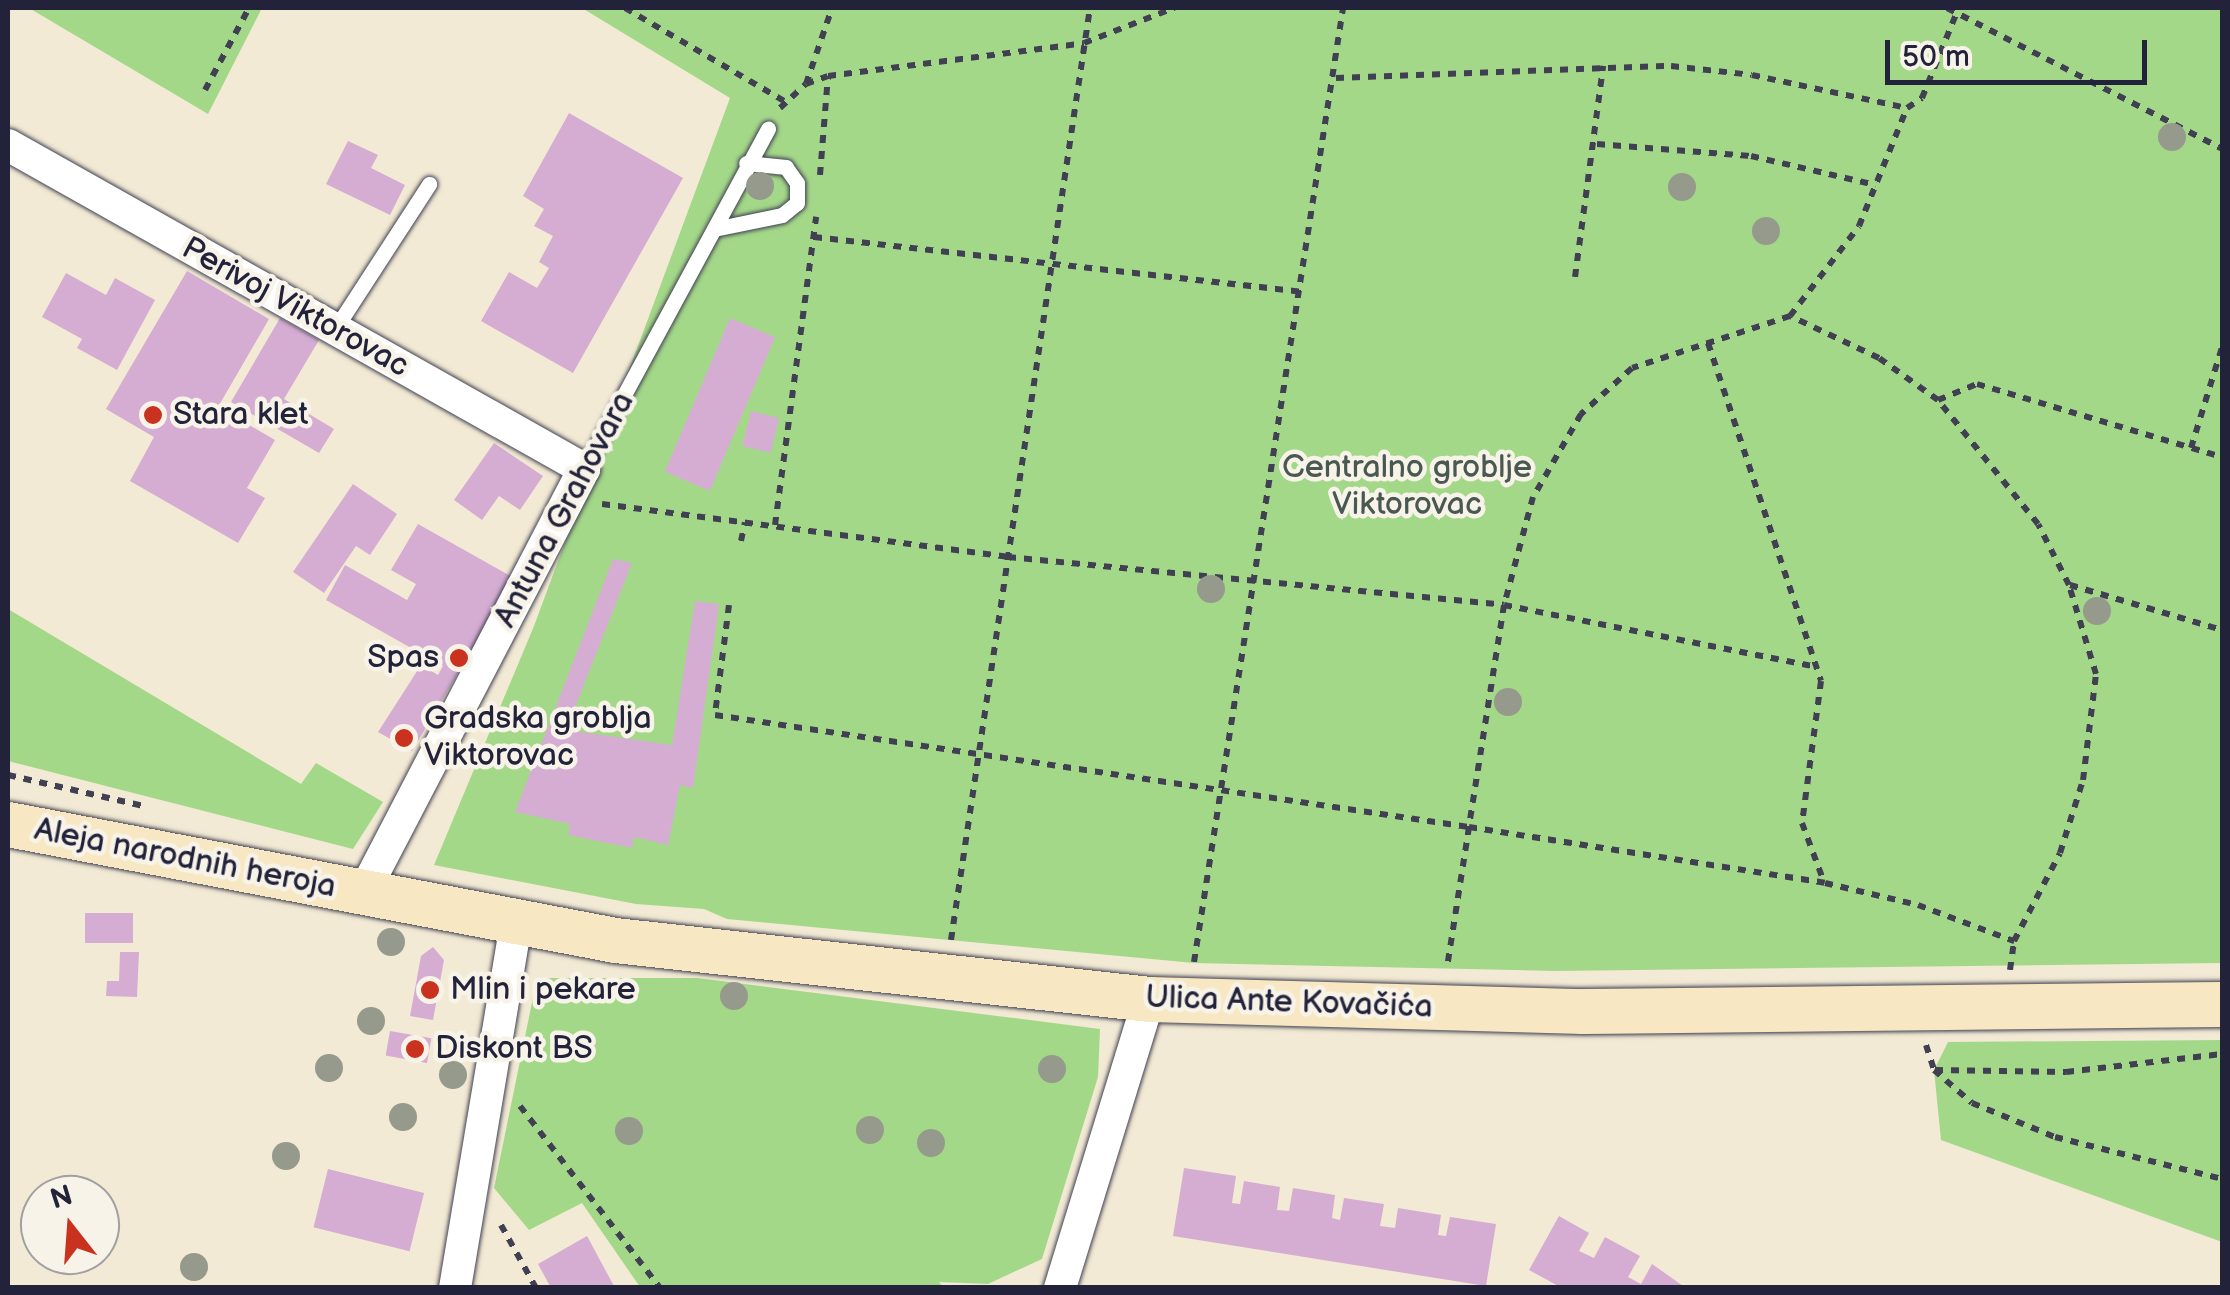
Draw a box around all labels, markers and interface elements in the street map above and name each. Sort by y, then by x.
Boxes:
scale bar [1890,20,2152,82]
text: 50 m [1902,39,1970,75]
street label: Perivoj Viktorovac [174,230,416,386]
street label: Antuna Grahovara [487,386,643,634]
place label: Stara klet [173,396,308,434]
marker: Stara klet [142,404,164,426]
park label: Centralno groblje Viktorovac [1282,450,1532,525]
place label: Spas [367,639,439,677]
marker: Spas [448,647,470,669]
place label: Gradska groblja Viktorovac [424,701,652,776]
marker: Gradska groblja Viktorovac [393,727,415,749]
street label: Aleja narodnih heroja [31,811,339,907]
place label: Mlin i pekare [450,971,636,1009]
marker: Mlin i pekare [419,979,441,1001]
street label: Ulica Ante Kovačića [1145,979,1433,1027]
place label: Diskont BS [435,1030,593,1068]
marker: Diskont BS [404,1038,426,1060]
north arrow [20,1175,120,1275]
text: N [47,1179,77,1217]

